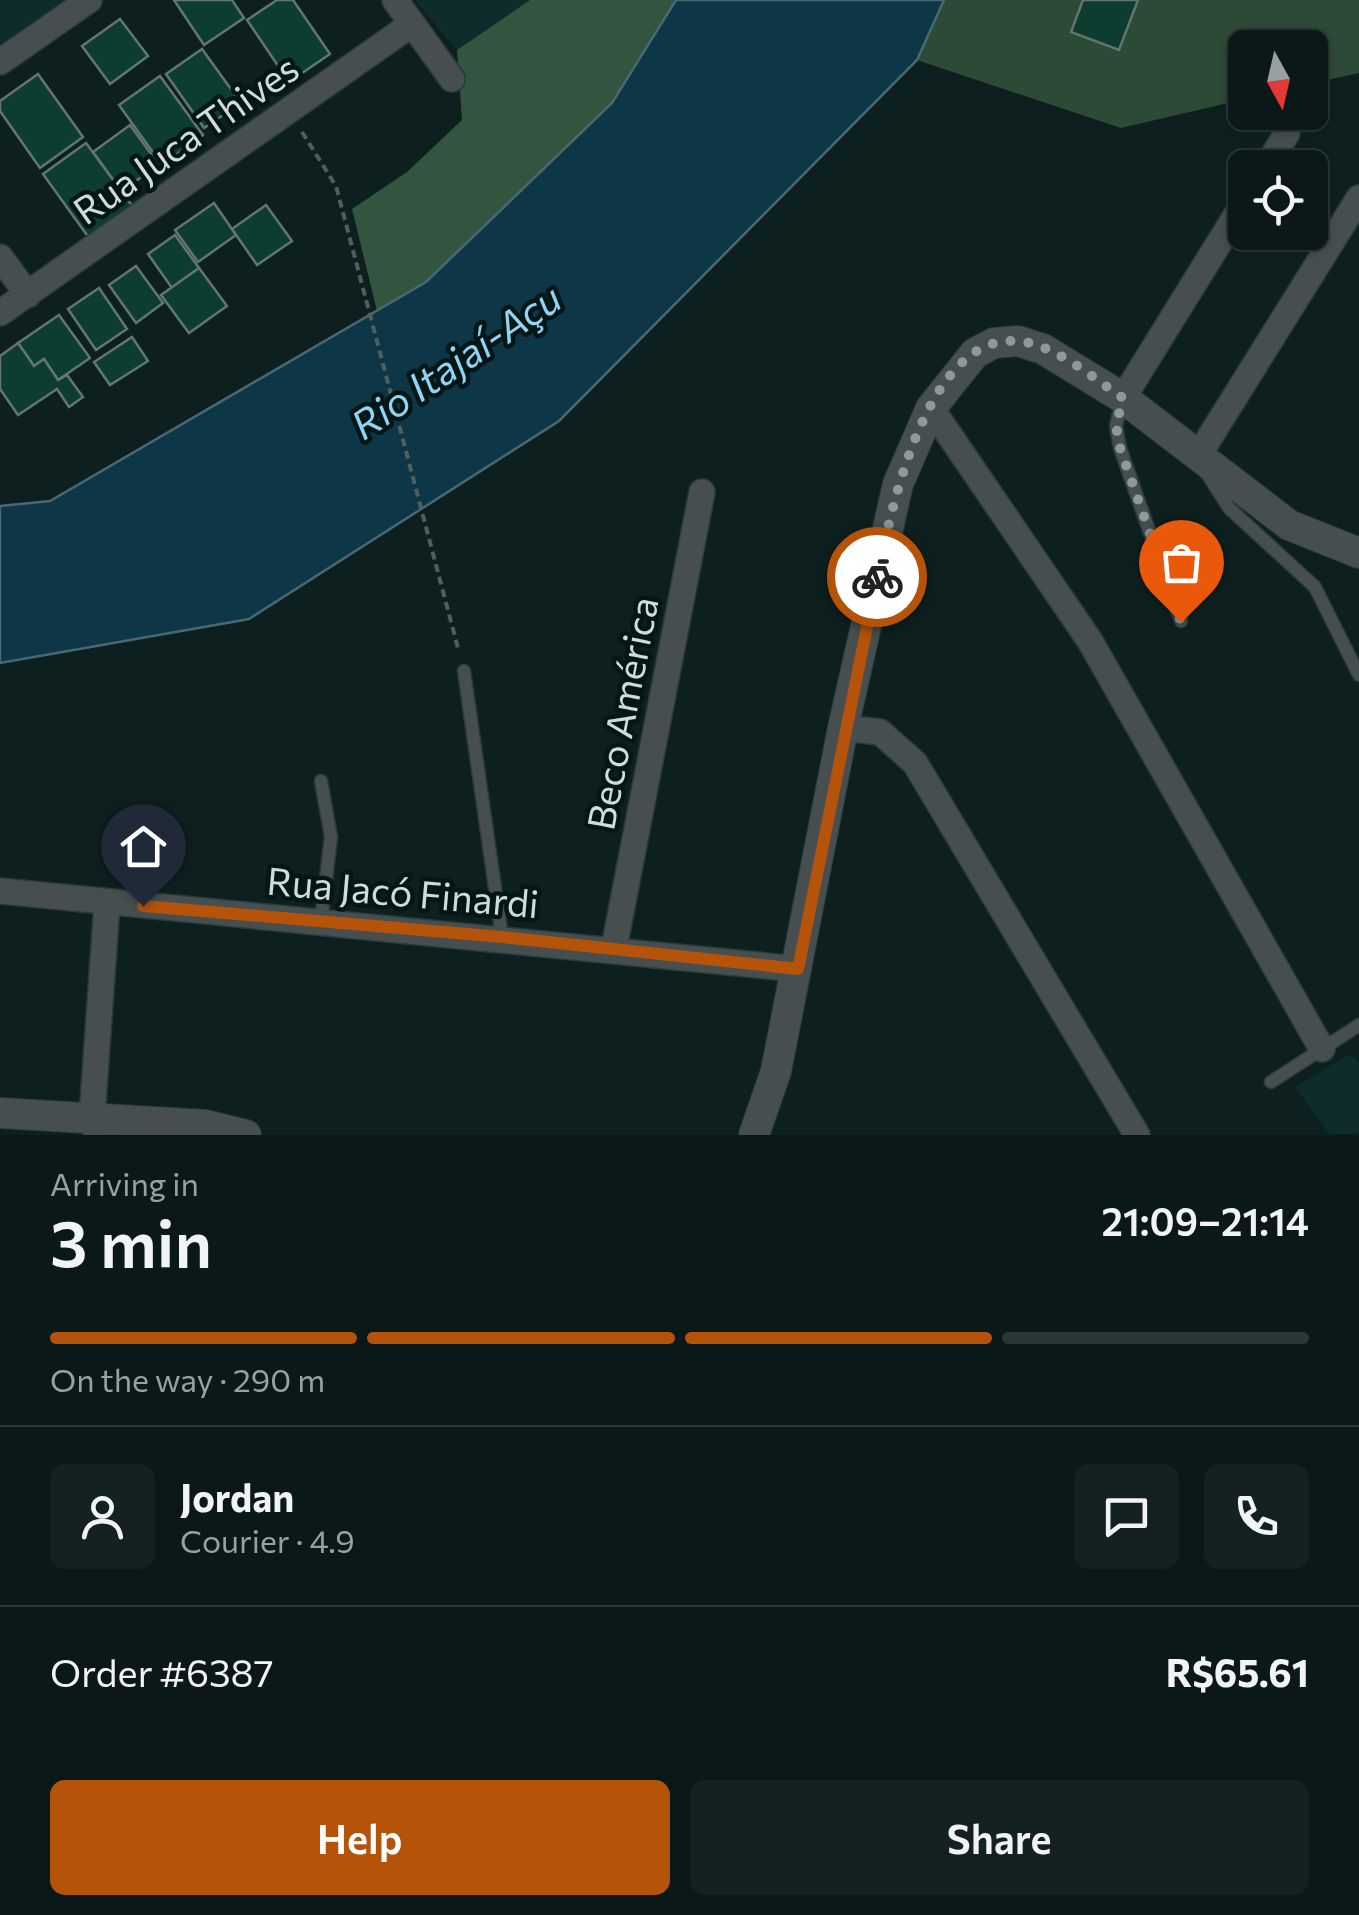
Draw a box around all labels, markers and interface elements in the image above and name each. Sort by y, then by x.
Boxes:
north arrow [1228,30,1328,130]
map controls [1228,30,1328,250]
street label: Rua Juca Thives [63,43,307,233]
button: locate [1228,150,1328,250]
water label: Rio Itajaí-Açu [341,272,570,449]
pin [1139,520,1224,623]
courier [827,527,927,627]
icon: bag [1154,535,1209,590]
icon: bike [850,550,905,605]
street label: Beco América [575,592,667,834]
pin [101,804,186,907]
icon: home [116,819,171,874]
street label: Rua Jacó Finardi [265,856,541,926]
text: Arriving in [50,1163,199,1203]
text: 21:09–21:14 [1102,1197,1309,1244]
text: 3 min [50,1201,212,1280]
text: On the way · 290 m [50,1359,325,1399]
button: person [50,1464,155,1569]
button: chat [1074,1464,1179,1569]
button: phone [1204,1464,1309,1569]
text: Jordan [180,1473,294,1520]
text: Courier · 4.9 [180,1520,355,1560]
text: Order #6387 [50,1648,274,1695]
text: R$65.61 [1166,1648,1309,1695]
button: Help [50,1780,670,1895]
button: Share [690,1780,1309,1895]

